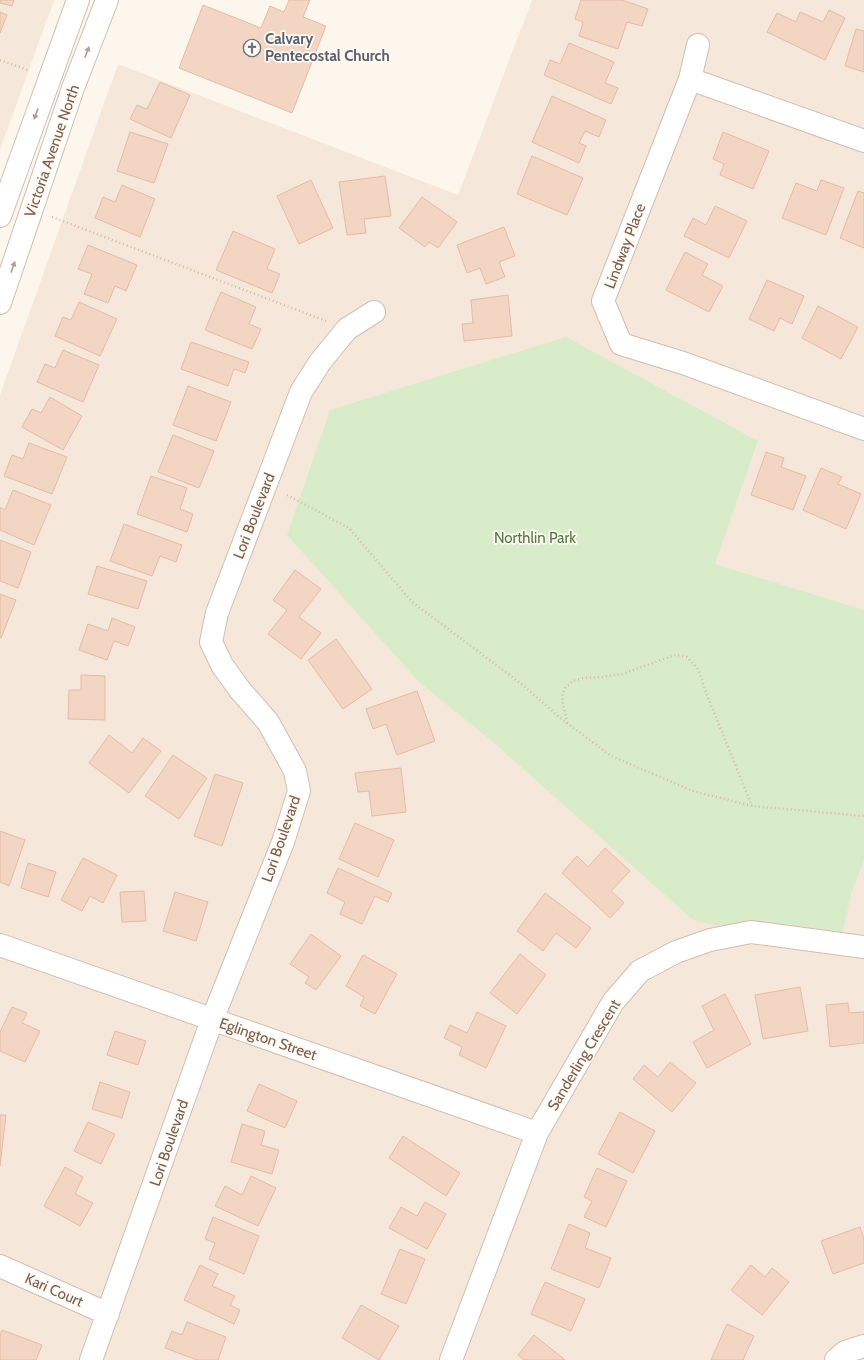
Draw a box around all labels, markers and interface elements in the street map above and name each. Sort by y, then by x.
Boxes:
place label: Calvary Pentecostal Church [265,30,390,65]
church icon: Calvary Pentecostal Church [242,38,262,58]
one-way arrow [85,46,91,58]
street label: Victoria Avenue North [21,82,83,220]
one-way arrow [33,108,39,120]
street label: Lindway Place [601,201,650,291]
one-way arrow [10,260,16,272]
street label: Lori Boulevard [229,471,279,561]
park label: Northlin Park [494,529,576,547]
street label: Lori Boulevard [258,793,304,885]
street label: Sanderling Crescent [544,996,624,1114]
street label: Eglington Street [217,1014,319,1064]
street label: Lori Boulevard [146,1097,192,1189]
street label: Kari Court [22,1269,86,1311]

